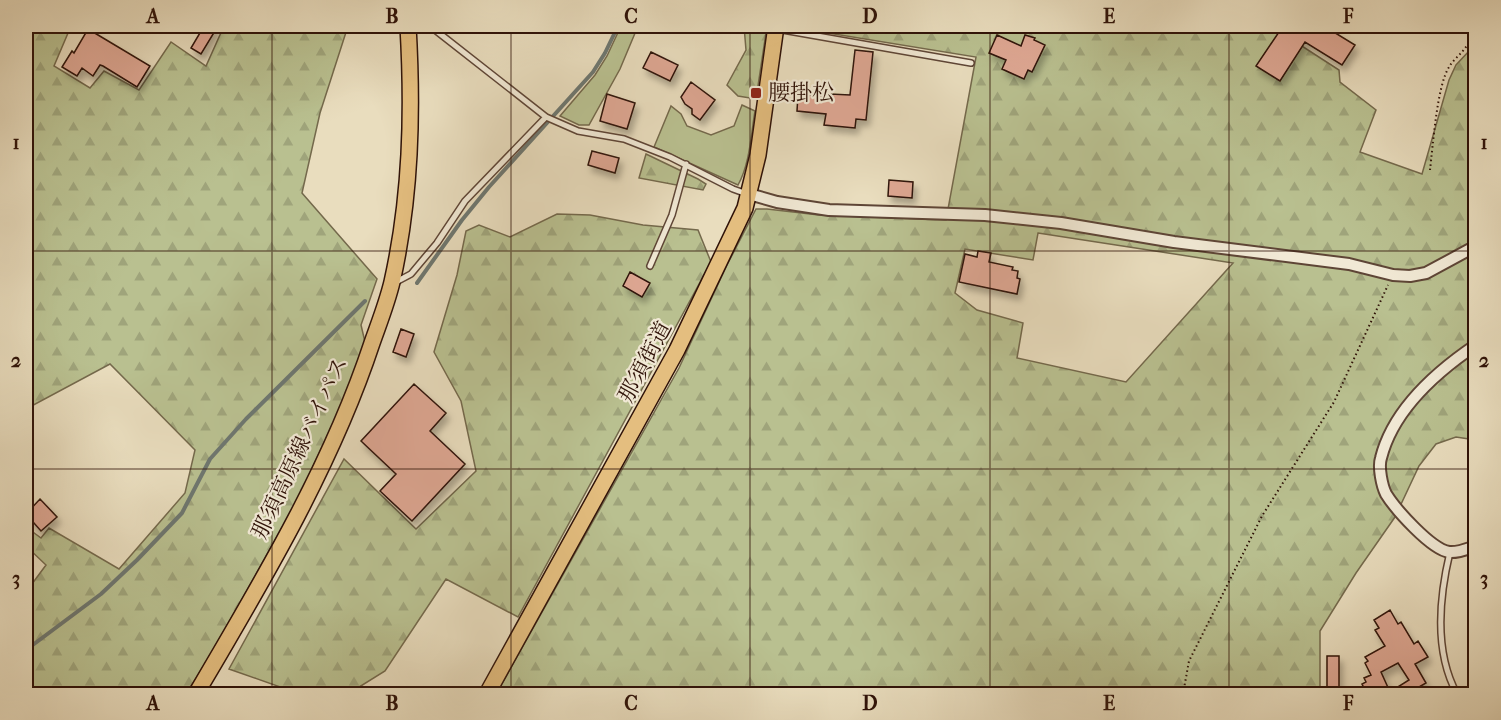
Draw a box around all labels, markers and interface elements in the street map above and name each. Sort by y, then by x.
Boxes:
text: A [145,5,161,28]
text: B [385,5,399,28]
text: C [624,5,638,28]
text: D [862,5,878,28]
text: E [1103,5,1115,28]
text: F [1342,5,1354,28]
place label: 腰掛松 [768,80,834,106]
marker: 腰掛松 [749,86,763,100]
text: 1 [12,131,20,154]
text: 1 [1480,131,1488,154]
street label: 那須街道 [613,317,677,407]
text: 2 [11,349,21,372]
text: 2 [1479,349,1489,372]
street label: 那須高原線バイパス [246,353,354,543]
text: 3 [12,567,20,590]
text: 3 [1480,567,1488,590]
text: A [145,692,161,715]
text: B [385,692,399,715]
text: C [624,692,638,715]
text: D [862,692,878,715]
text: E [1103,692,1115,715]
text: F [1342,692,1354,715]

